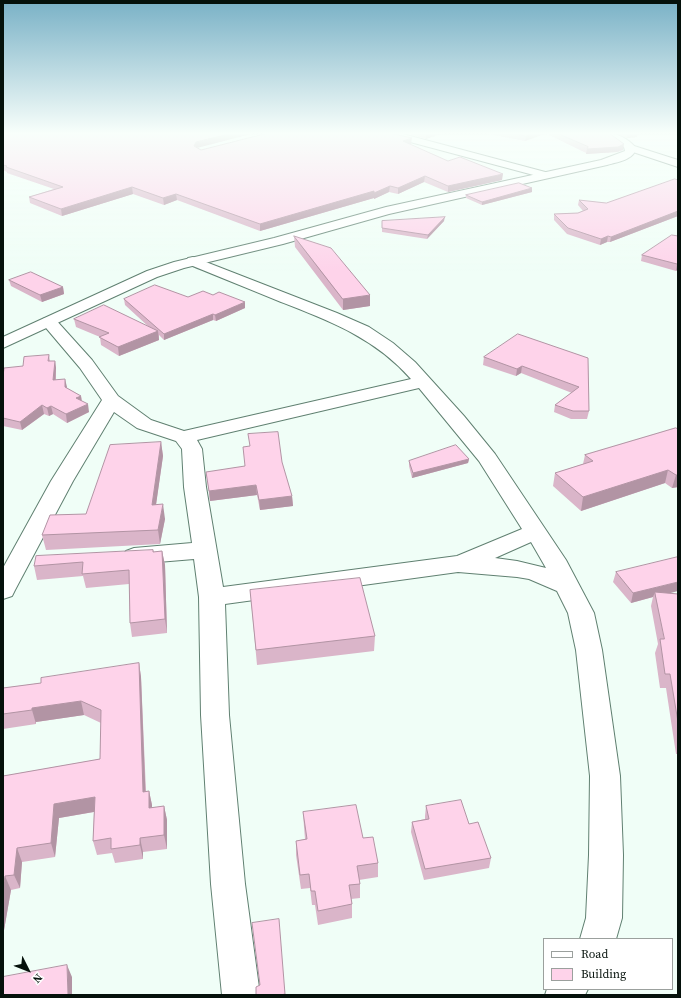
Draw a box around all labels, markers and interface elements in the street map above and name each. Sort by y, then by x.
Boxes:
legend [543,938,673,990]
text: Road [581,946,608,962]
north arrow [8,950,48,990]
text: Building [581,966,626,982]
text: N [29,970,46,986]

